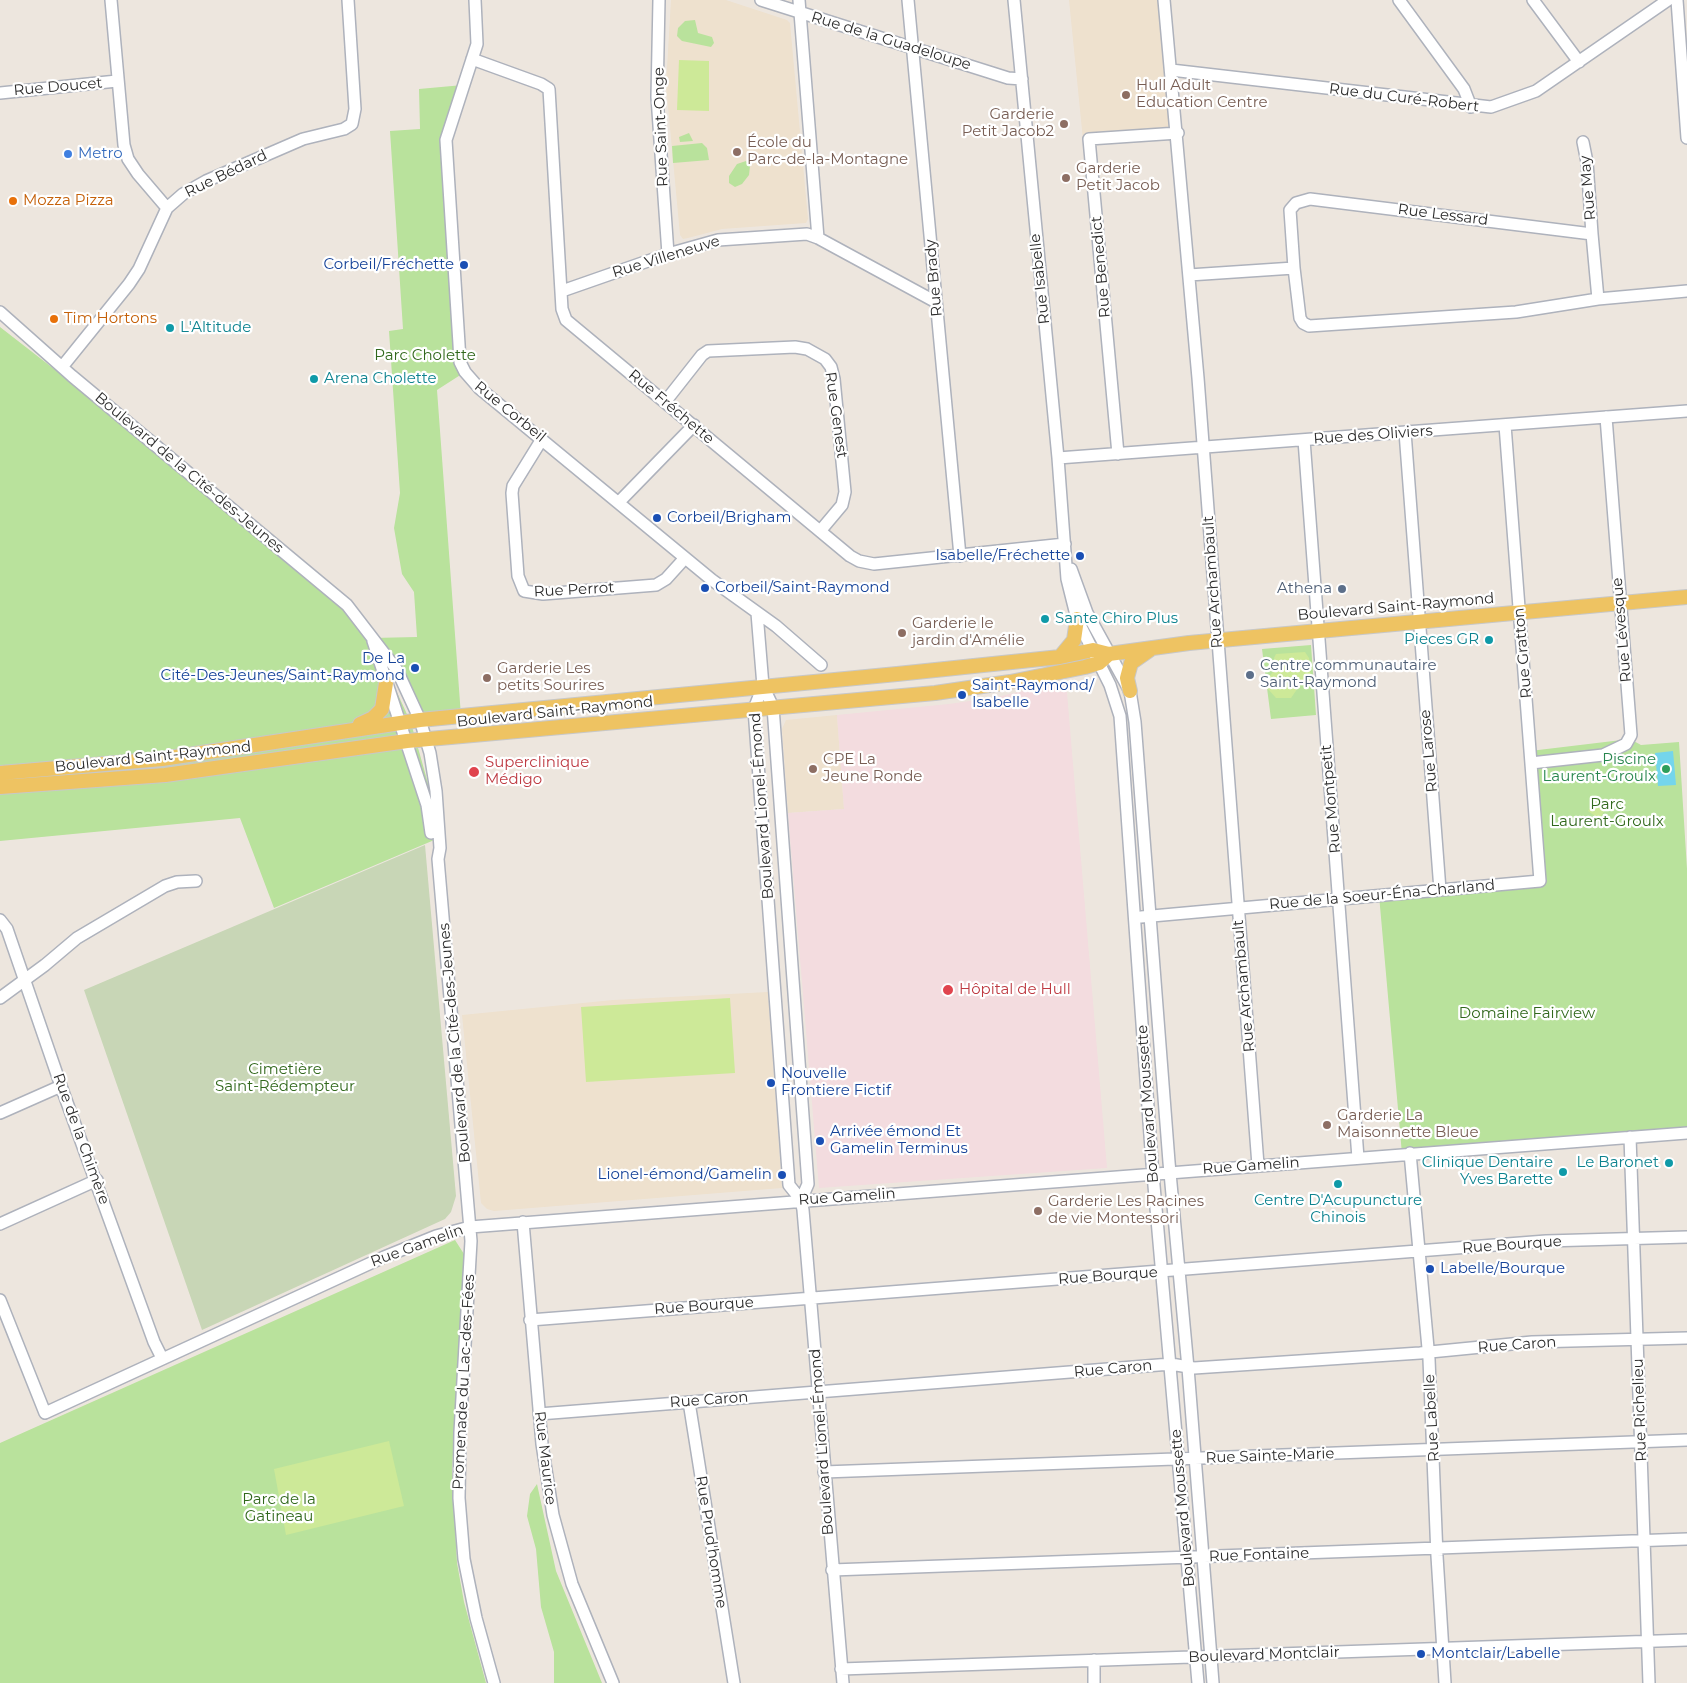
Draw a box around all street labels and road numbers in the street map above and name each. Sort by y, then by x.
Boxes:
street label: Rue de la Guadeloupe [809,8,973,74]
street label: Rue Saint-Onge [650,67,672,187]
street label: Rue Doucet [13,74,103,100]
street label: Rue du Curé-Robert [1328,80,1480,116]
street label: Rue Bédard [182,146,270,202]
street label: Rue May [1576,155,1600,221]
street label: Rue Lessard [1397,201,1489,229]
street label: Rue Benedict [1088,215,1114,319]
street label: Rue Villeneuve [610,232,722,282]
street label: Rue Isabelle [1026,233,1054,325]
street label: Rue Brady [922,239,946,317]
street label: Rue Fréchette [624,366,718,448]
street label: Rue Genest [821,371,851,459]
street label: Rue Corbeil [471,378,549,446]
street label: Boulevard de la Cité-des-Jeunes [91,389,287,557]
street label: Rue des Oliviers [1313,422,1433,448]
street label: Rue Archambault [1199,515,1227,649]
street label: Rue Lévesque [1608,577,1636,683]
street label: Rue Perrot [533,579,615,601]
street label: Boulevard Saint-Raymond [1297,589,1495,625]
street label: Rue Gratton [1510,607,1536,699]
street label: Boulevard Saint-Raymond [456,693,654,731]
street label: Rue Larose [1416,709,1442,793]
street label: Boulevard Lionel-Émond [746,712,778,900]
street label: Boulevard Saint-Raymond [54,738,252,776]
street label: Rue Montpetit [1317,744,1345,854]
street label: Rue de la Soeur-Éna-Charland [1268,876,1496,914]
street label: Rue Archambault [1229,919,1259,1053]
street label: Boulevard de la Cité-des-Jeunes [436,922,474,1164]
street label: Boulevard Moussette [1133,1024,1163,1184]
street label: Rue de la Chimère [49,1071,113,1207]
street label: Rue Gamelin [1202,1154,1300,1178]
street label: Rue Gamelin [798,1185,896,1209]
street label: Rue Gamelin [368,1221,466,1271]
street label: Rue Bourque [1462,1233,1562,1257]
street label: Rue Bourque [1058,1264,1158,1288]
street label: Promenade du Lac-des-Fées [449,1274,479,1490]
street label: Rue Bourque [654,1294,754,1318]
street label: Rue Caron [1477,1333,1557,1357]
street label: Boulevard Lionel-Émond [806,1348,838,1536]
street label: Rue Caron [1073,1357,1153,1381]
street label: Rue Richelieu [1629,1358,1651,1462]
street label: Rue Labelle [1421,1374,1443,1462]
street label: Rue Caron [669,1388,749,1412]
street label: Rue Maurice [530,1410,560,1506]
street label: Boulevard Moussette [1167,1428,1199,1588]
street label: Rue Sainte-Marie [1205,1445,1335,1467]
street label: Rue Prud'homme [692,1474,730,1610]
street label: Rue Fontaine [1208,1544,1310,1566]
street label: Boulevard Montclair [1188,1643,1340,1667]

